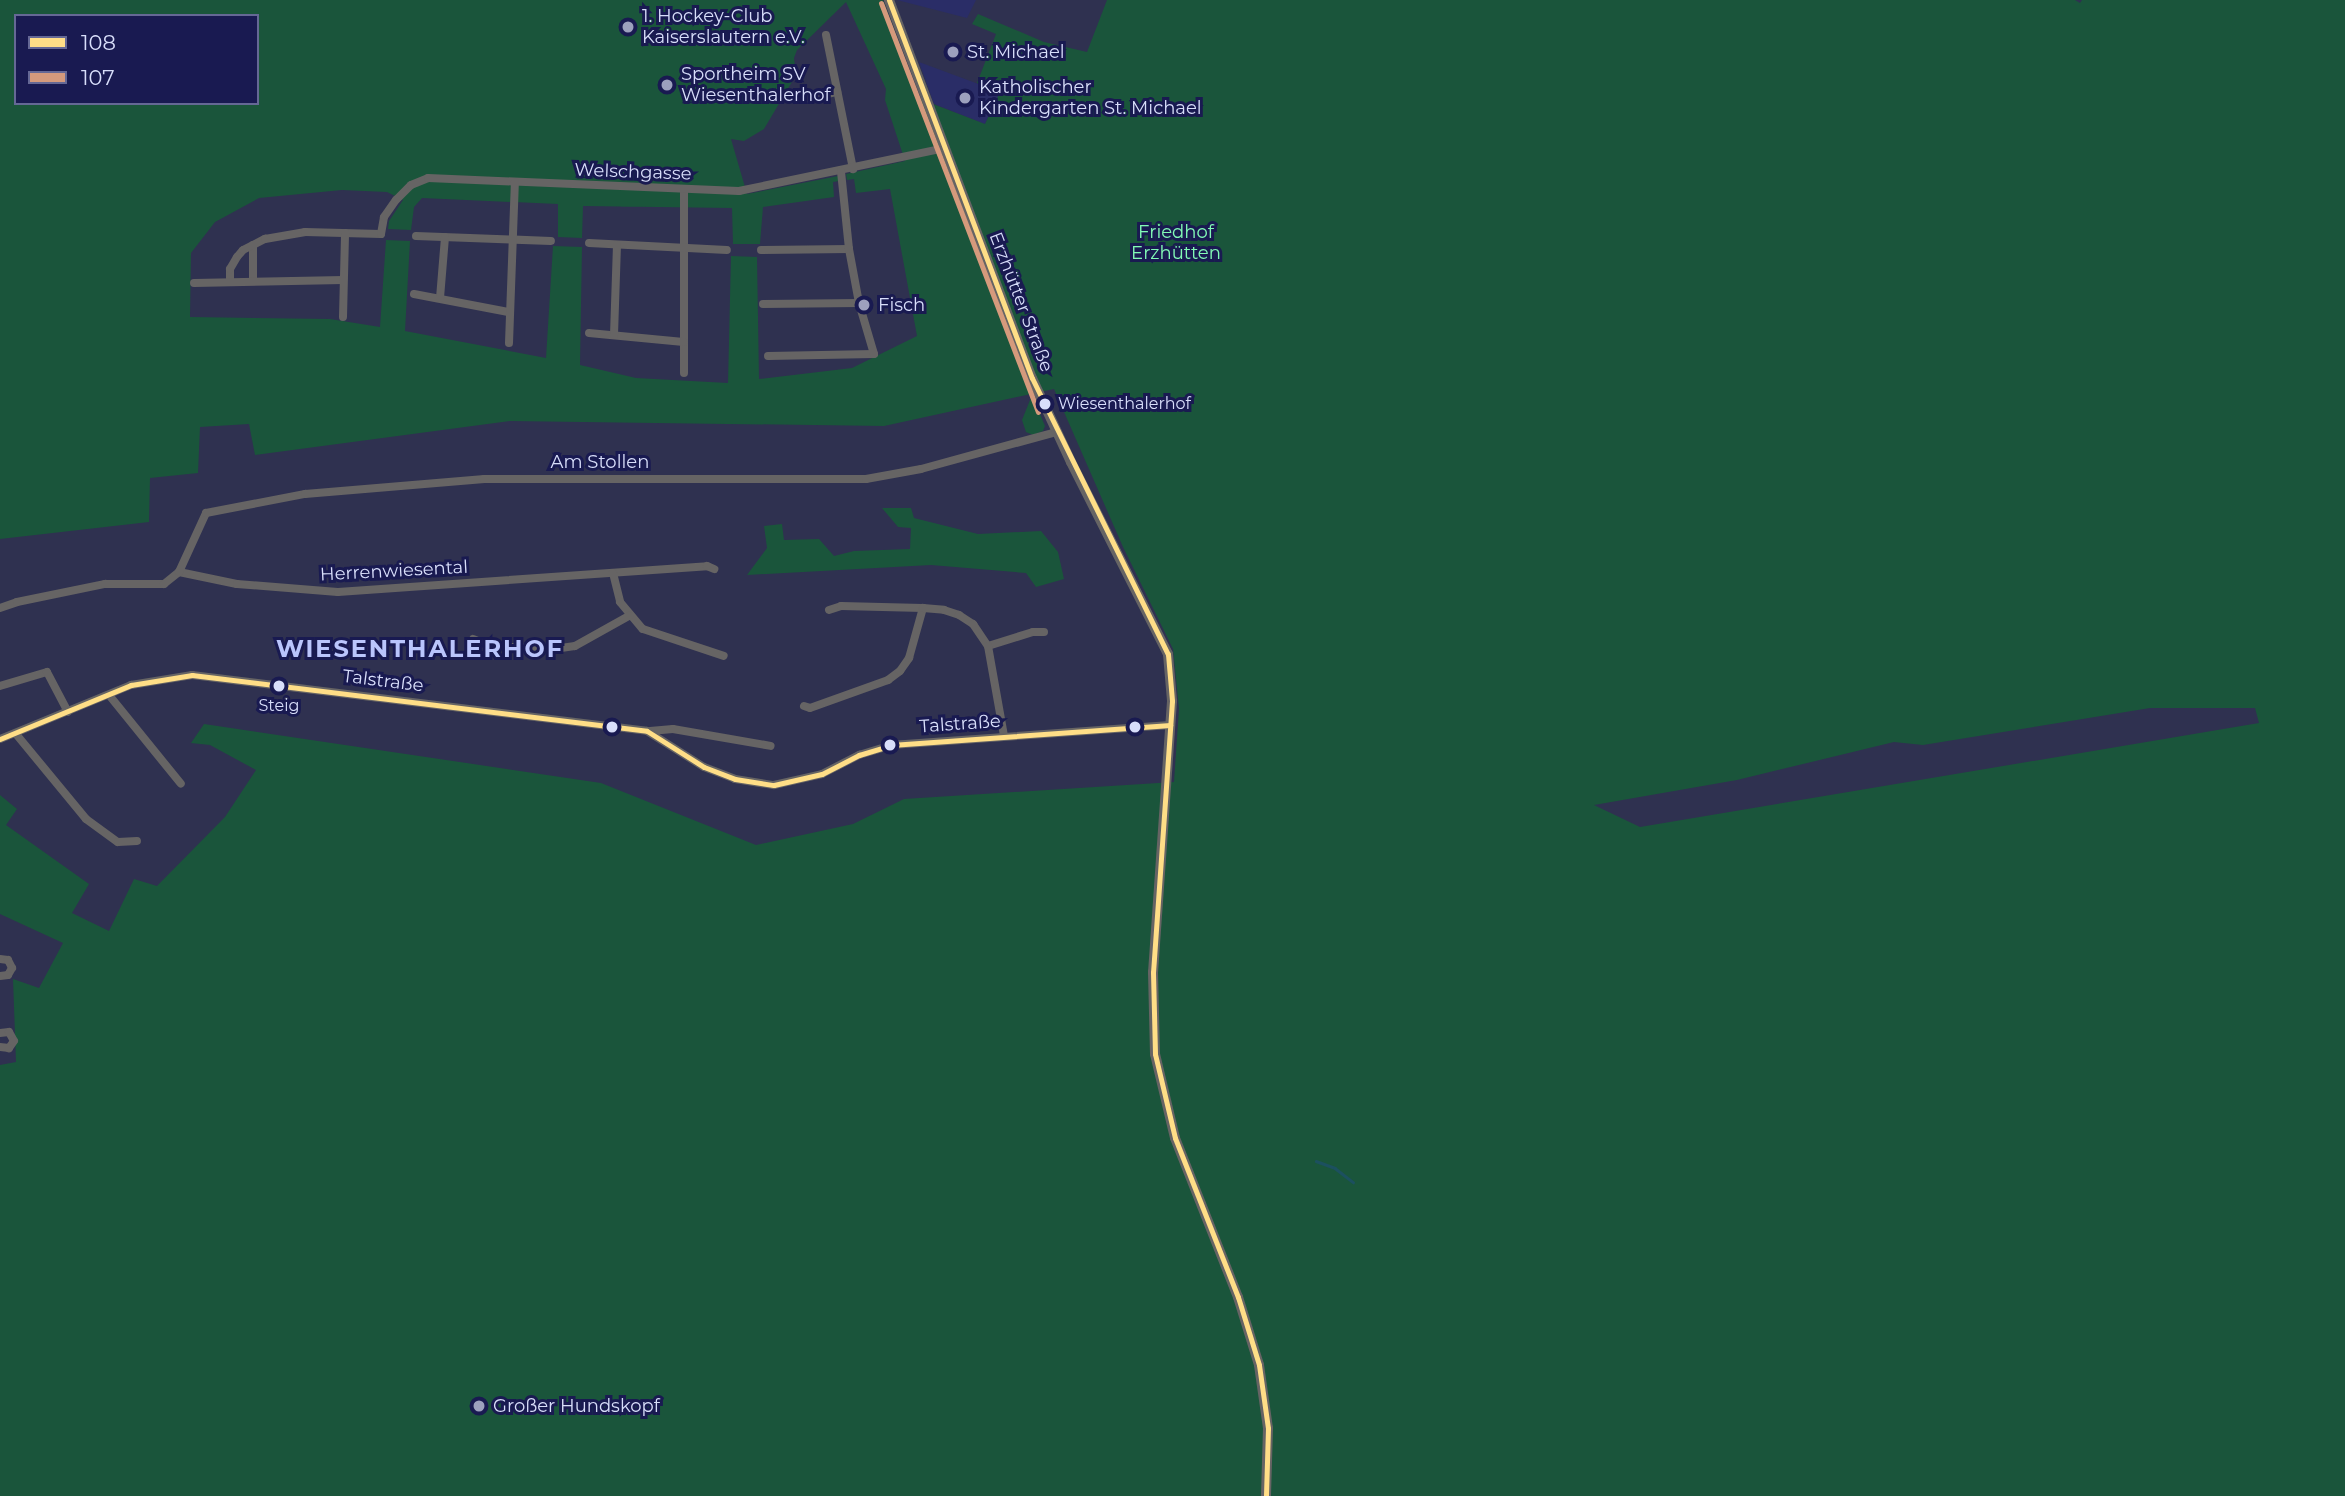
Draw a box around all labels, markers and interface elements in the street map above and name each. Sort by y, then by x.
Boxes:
place label: 1. Hockey-Club Kaiserslautern e.V. [642,6,805,48]
legend [14,14,259,105]
marker: 1. Hockey-Club Kaiserslautern e.V. [620,19,636,35]
text: 108 [81,30,116,55]
place label: St. Michael [967,41,1065,63]
marker: St. Michael [945,44,961,60]
place label: Sportheim SV Wiesenthalerhof [681,64,831,106]
text: 107 [81,65,115,90]
marker: Sportheim SV Wiesenthalerhof [659,77,675,93]
place label: Katholischer Kindergarten St. Michael [979,77,1202,119]
marker: Katholischer Kindergarten St. Michael [957,90,973,106]
street label: Welschgasse [574,159,692,185]
park label: Friedhof Erzhütten [1131,222,1221,264]
street label: Erzhütter Straße [984,229,1058,375]
place label: Fisch [878,294,925,316]
marker: Fisch [856,297,872,313]
place label: Wiesenthalerhof [1058,394,1191,414]
marker: Wiesenthalerhof [1038,397,1052,411]
street label: Am Stollen [551,451,649,473]
street label: Herrenwiesental [319,556,469,586]
district label: WIESENTHALERHOF [278,635,562,663]
street label: Talstraße [341,665,425,697]
marker: Steig [272,679,286,693]
place label: Steig [259,696,299,716]
street label: Talstraße [919,710,1001,738]
unlabelled marker [605,720,619,734]
unlabelled marker [1128,720,1142,734]
unlabelled marker [883,738,897,752]
place label: Großer Hundskopf [493,1395,660,1417]
marker: Großer Hundskopf [471,1398,487,1414]

